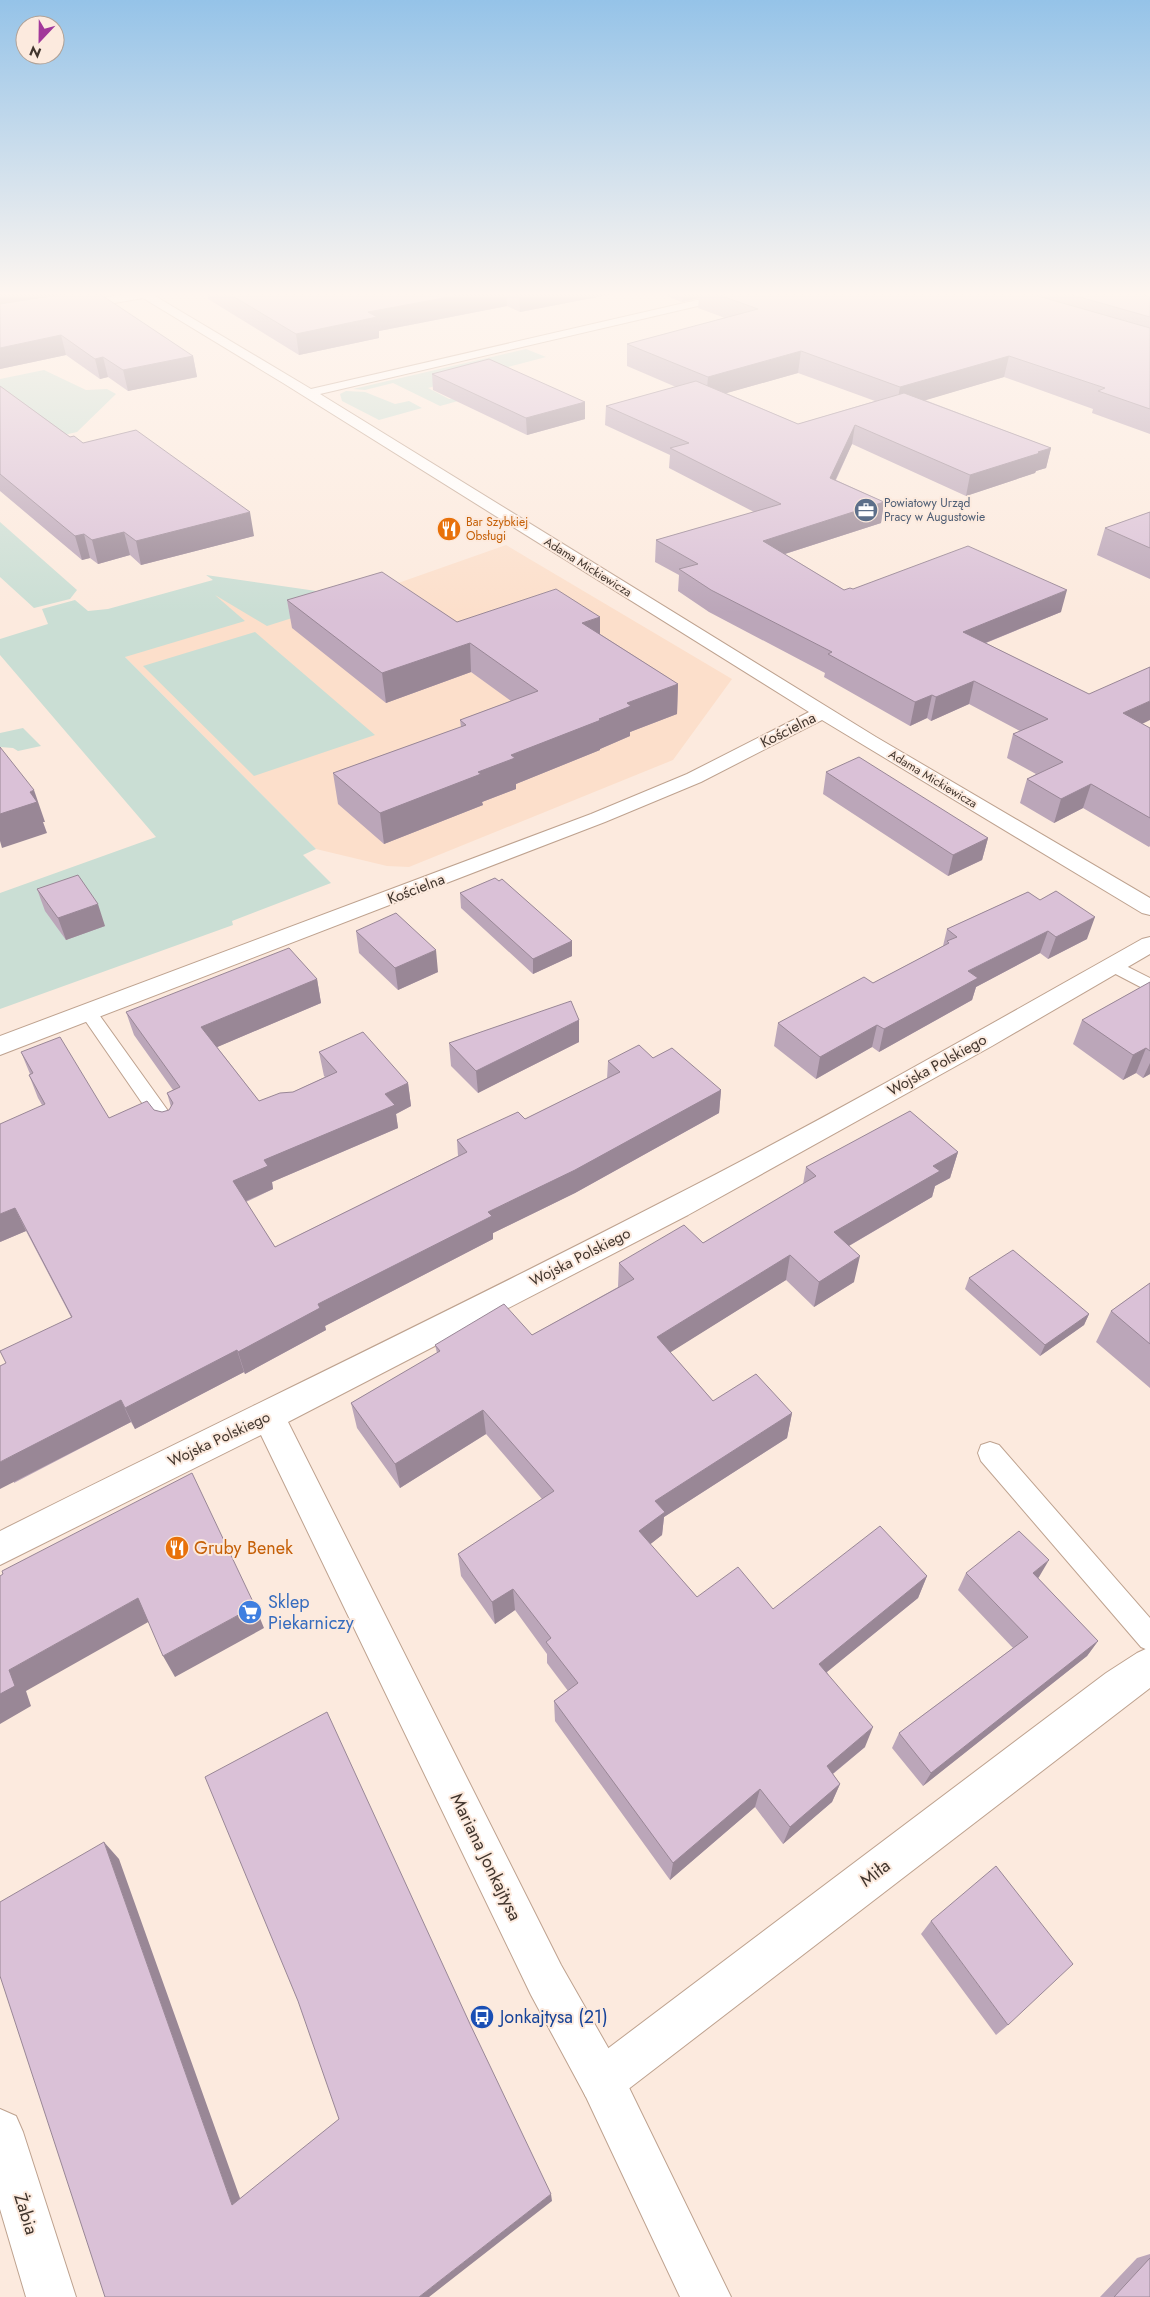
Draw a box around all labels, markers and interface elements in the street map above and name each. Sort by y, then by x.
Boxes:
north arrow [15,15,65,65]
text: N [26,41,44,63]
place label: Powiatowy Urząd Pracy w Augustowie [884,494,985,526]
office icon: Powiatowy Urząd Pracy w Augustowie [853,497,879,523]
place label: Bar Szybkiej Obsługi [466,513,528,545]
restaurant icon: Bar Szybkiej Obsługi [436,516,462,542]
street label: Adama Mickiewicza [541,533,636,601]
street label: Kościelna [756,707,820,753]
street label: Adama Mickiewicza [885,745,981,813]
street label: Kościelna [384,868,448,910]
street label: Wojska Polskiego [883,1029,991,1101]
street label: Wojska Polskiego [526,1222,634,1292]
street label: Wojska Polskiego [164,1406,274,1472]
restaurant icon: Gruby Benek [164,1535,190,1561]
place label: Gruby Benek [194,1535,293,1561]
place label: Sklep Piekarniczy [268,1589,354,1636]
supermarket icon: Sklep Piekarniczy [237,1599,263,1625]
street label: Mariana Jonkajtysa [444,1789,528,1925]
street label: Miła [854,1853,896,1893]
bus stop icon: Jonkajtysa (21) [469,2004,495,2030]
place label: Jonkajtysa (21) [498,2004,608,2030]
street label: Żabia [7,2190,45,2238]

